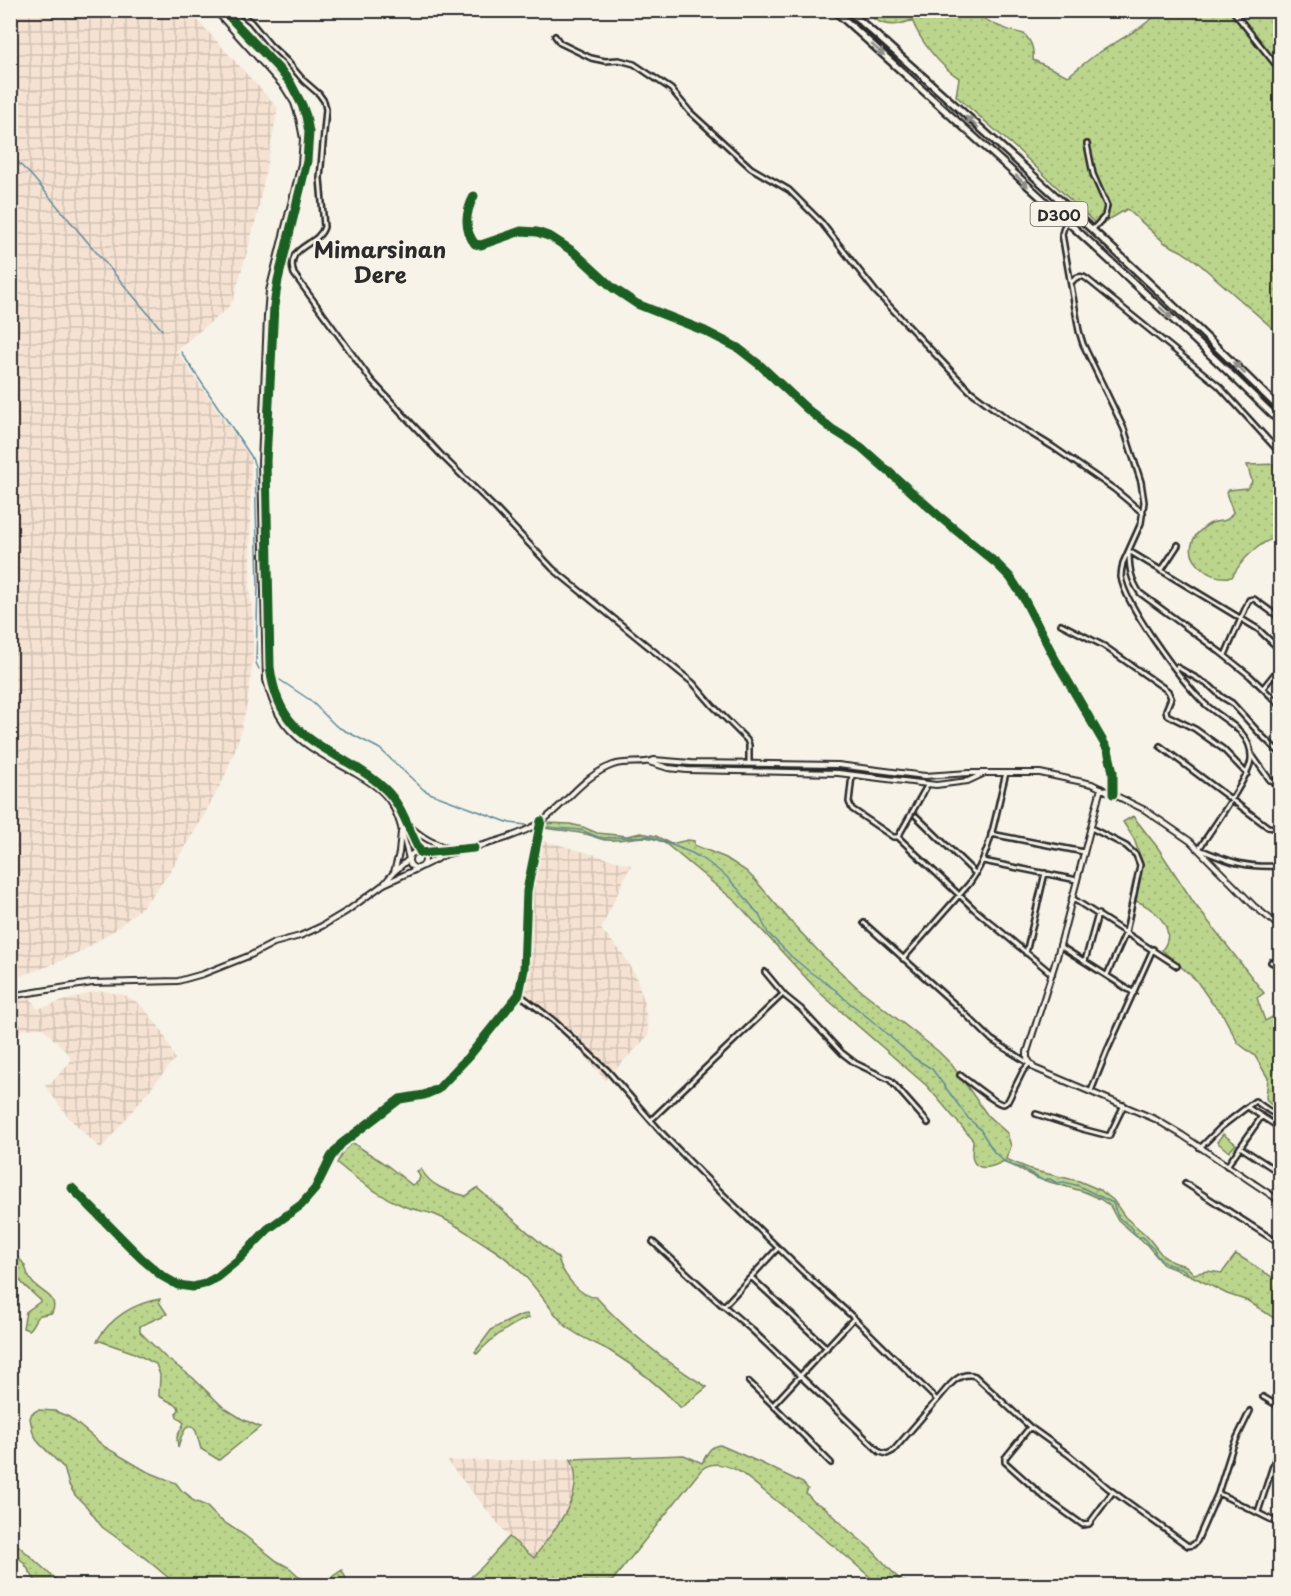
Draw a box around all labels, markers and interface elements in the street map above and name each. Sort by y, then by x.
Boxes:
one-way arrow [870,43,885,57]
one-way arrow [965,116,980,129]
one-way arrow [1015,173,1029,187]
road number: D300 [1030,202,1088,226]
district label: Mimarsinan Dere [314,232,446,290]
one-way arrow [1158,306,1173,320]
one-way arrow [1232,361,1246,375]

